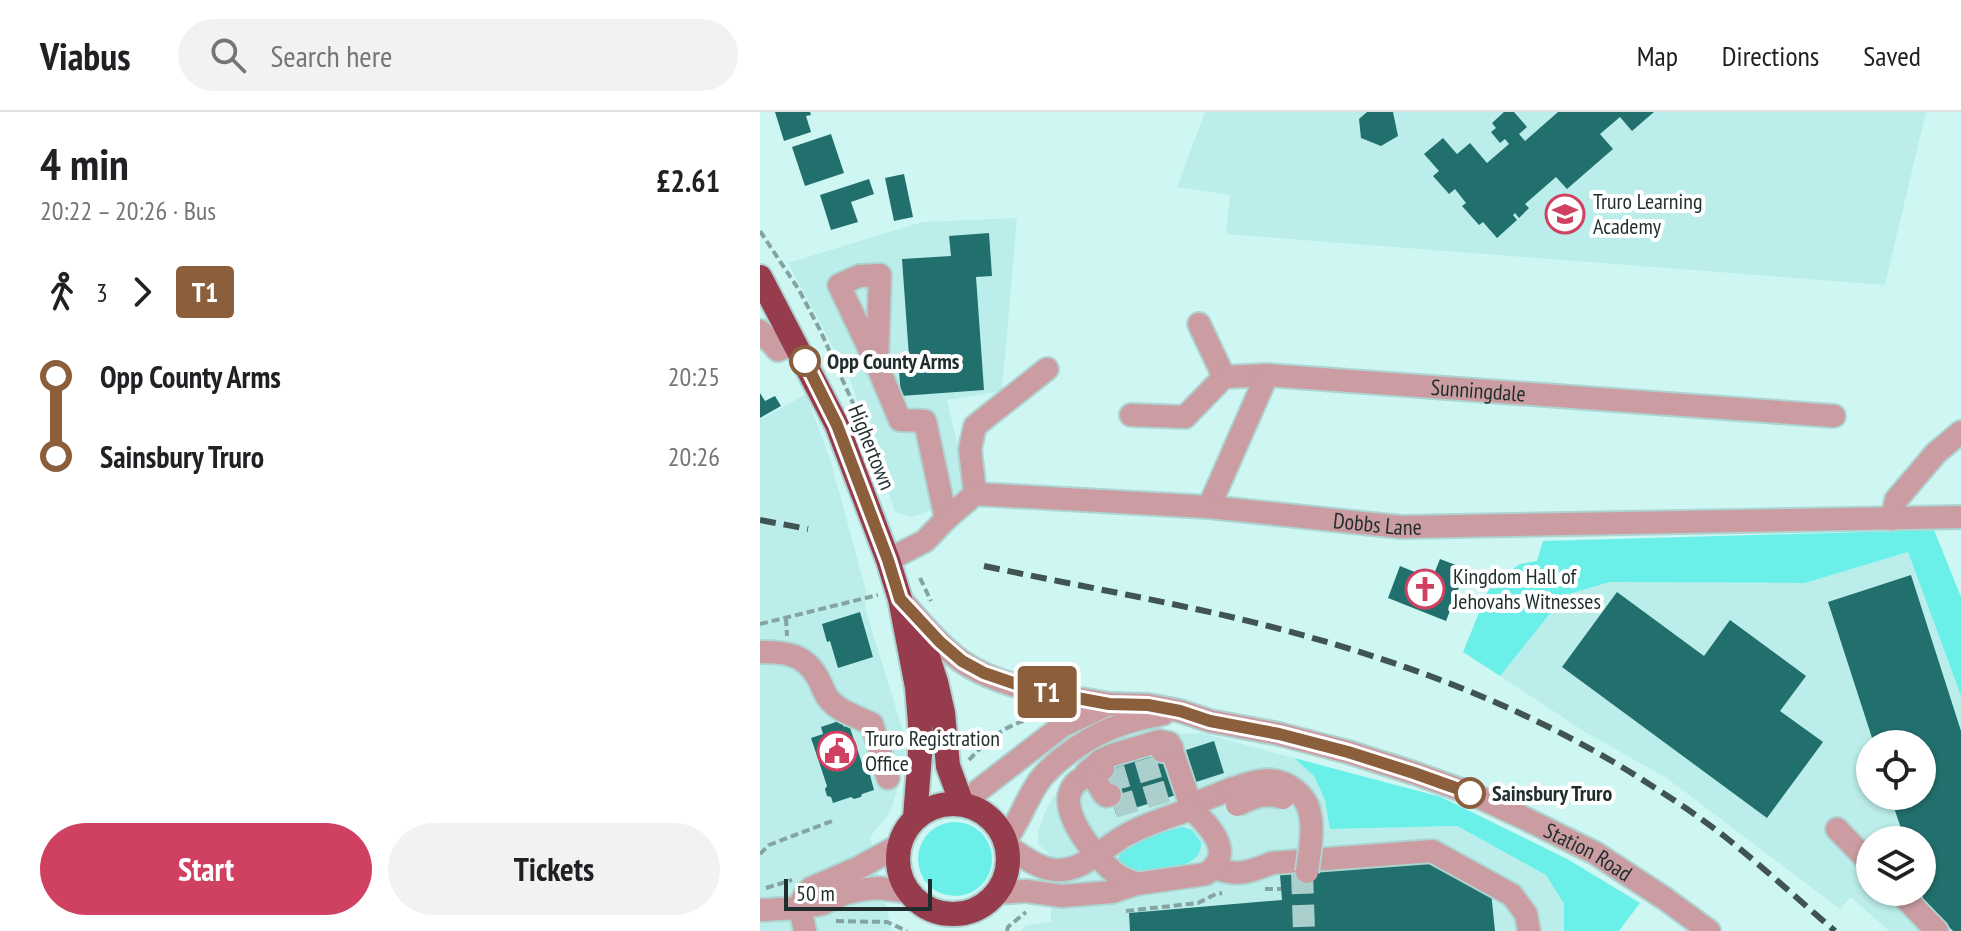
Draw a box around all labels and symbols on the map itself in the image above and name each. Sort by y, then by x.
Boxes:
place label: Truro Learning Academy [1593,187,1702,240]
school or university icon: Truro Learning Academy [1544,193,1586,235]
marker: Opp County Arms [790,346,820,376]
place label: Opp County Arms [827,347,960,375]
street label: Sunningdale [1430,373,1527,408]
street label: Highertown [842,400,902,494]
street label: Dobbs Lane [1332,506,1422,541]
place label: Kingdom Hall of Jehovahs Witnesses [1452,562,1601,615]
church icon: Kingdom Hall of Jehovahs Witnesses [1404,568,1446,610]
line badge: T1 [1011,666,1083,718]
place label: Truro Registration Office [865,724,1000,777]
public building icon: Truro Registration Office [816,730,858,772]
marker: Sainsbury Truro [1455,778,1485,808]
place label: Sainsbury Truro [1492,779,1613,807]
street label: Station Road [1539,816,1637,887]
scale bar [784,875,932,911]

